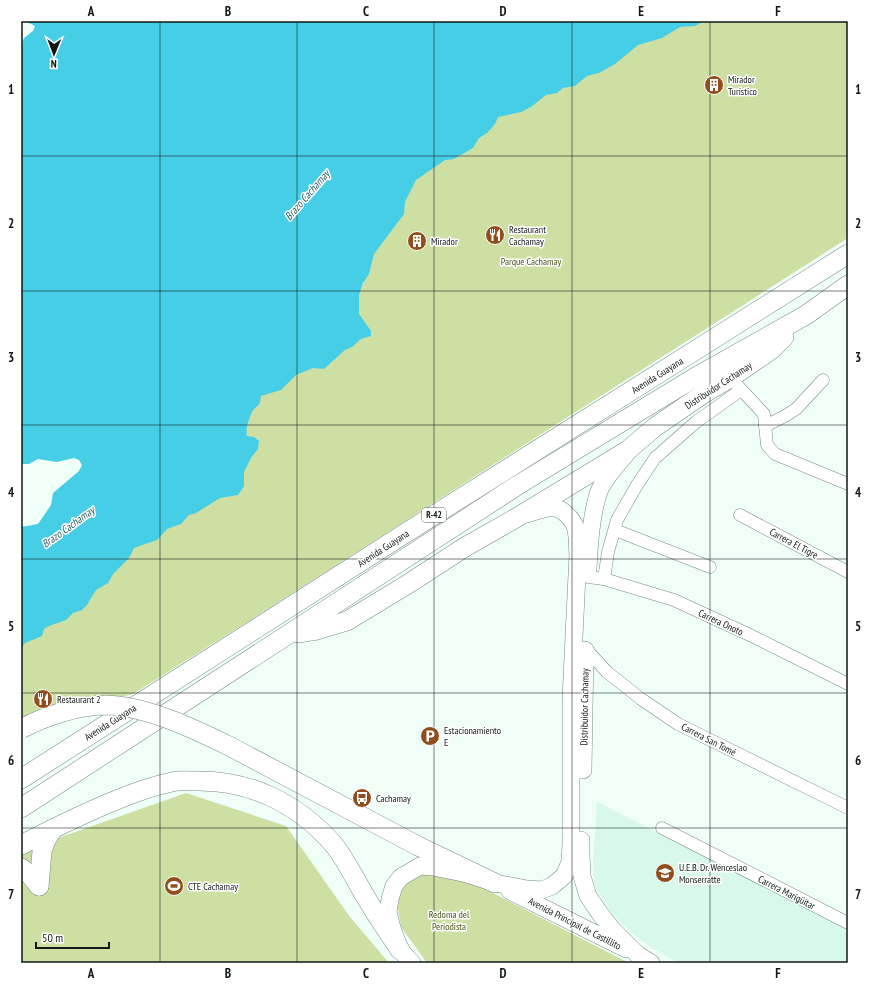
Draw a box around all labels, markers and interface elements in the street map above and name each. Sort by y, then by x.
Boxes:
text: A [87,3,95,20]
text: B [225,3,231,20]
text: C [363,3,369,20]
text: D [500,3,507,20]
text: E [638,3,644,20]
text: F [775,3,781,20]
north arrow [34,34,74,74]
text: N [51,57,57,71]
place label: Mirador Turístico [728,73,757,98]
building icon: Mirador Turístico [703,74,725,96]
text: 1 [8,81,14,98]
text: 1 [855,81,861,98]
water label: Brazo Cachamay [281,166,334,223]
text: 2 [8,215,14,232]
text: 2 [855,215,861,232]
place label: Restaurant Cachamay [509,223,546,248]
restaurant icon: Restaurant Cachamay [484,224,506,246]
building icon: Mirador [406,230,428,252]
place label: Mirador [431,235,458,248]
park label: Parque Cachamay [501,255,562,268]
text: 3 [8,349,14,366]
text: 3 [855,349,861,366]
street label: Avenida Guayana [629,354,686,397]
street label: Distribuidor Cachamay [682,359,755,412]
text: 4 [8,484,15,501]
text: 4 [855,484,862,501]
water label: Brazo Cachamay [39,502,99,551]
road number: R-42 [422,508,446,522]
street label: Carrera El Tigre [767,525,820,562]
street label: Avenida Guayana [355,527,411,570]
street label: Carrera Onoto [696,606,745,639]
text: 5 [8,618,14,635]
text: 5 [855,618,861,635]
street label: Distribuidor Cachamay [577,668,592,746]
restaurant icon: Restaurant 2 [32,688,54,710]
place label: Restaurant 2 [57,693,101,706]
street label: Avenida Guayana [82,701,139,744]
street label: Carrera San Tomé [679,720,738,759]
place label: Estacionamiento E [444,724,501,749]
parking icon: Estacionamiento E [419,725,441,747]
text: 6 [8,752,14,769]
text: 6 [855,752,861,769]
bus stop icon: Cachamay [351,787,373,809]
place label: Cachamay [376,792,411,805]
place label: U.E.B. Dr. Wenceslao Monserratte [679,861,747,886]
school or university icon: U.E.B. Dr. Wenceslao Monserratte [654,862,676,884]
street label: Carrera Marigüitar [756,872,818,913]
sports icon: CTE Cachamay [163,875,185,897]
place label: CTE Cachamay [188,880,238,893]
text: 7 [8,886,14,903]
text: 7 [855,886,861,903]
street label: Avenida Principal de Castillito [526,894,623,953]
park label: Redoma del Periodista [429,908,470,933]
scale bar [36,924,109,950]
text: 50 m [42,930,63,945]
text: A [87,965,95,982]
text: B [225,965,231,982]
text: C [363,965,369,982]
text: D [500,965,507,982]
text: E [638,965,644,982]
text: F [775,965,781,982]

